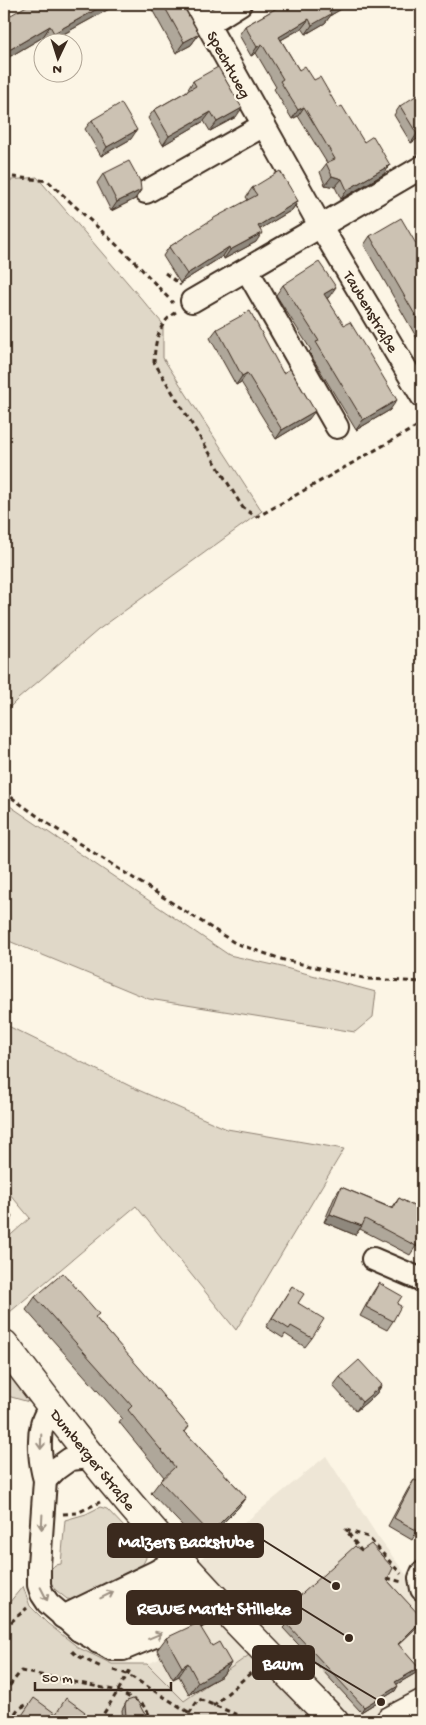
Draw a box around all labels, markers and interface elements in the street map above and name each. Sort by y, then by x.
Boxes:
street label: Spechtweg [201,29,253,103]
north arrow [32,32,82,82]
text: N [52,60,62,77]
street label: Taubenstraße [337,268,401,358]
street label: Dumberger Straße [44,1406,138,1516]
one-way arrow [37,1434,46,1450]
one-way arrow [38,1514,47,1530]
callout: Malzers Backstube [108,1524,263,1557]
text: Malzers Backstube [118,1533,254,1554]
one-way arrow [39,1586,49,1601]
one-way arrow [99,1590,114,1600]
callout: REWE Markt Stilleke [127,1591,301,1624]
text: REWE Markt Stilleke [136,1600,292,1621]
one-way arrow [147,1630,162,1640]
callout: Baum [253,1646,314,1679]
text: Baum [262,1655,303,1676]
scale bar [35,1660,171,1692]
text: 50 m [42,1670,73,1688]

